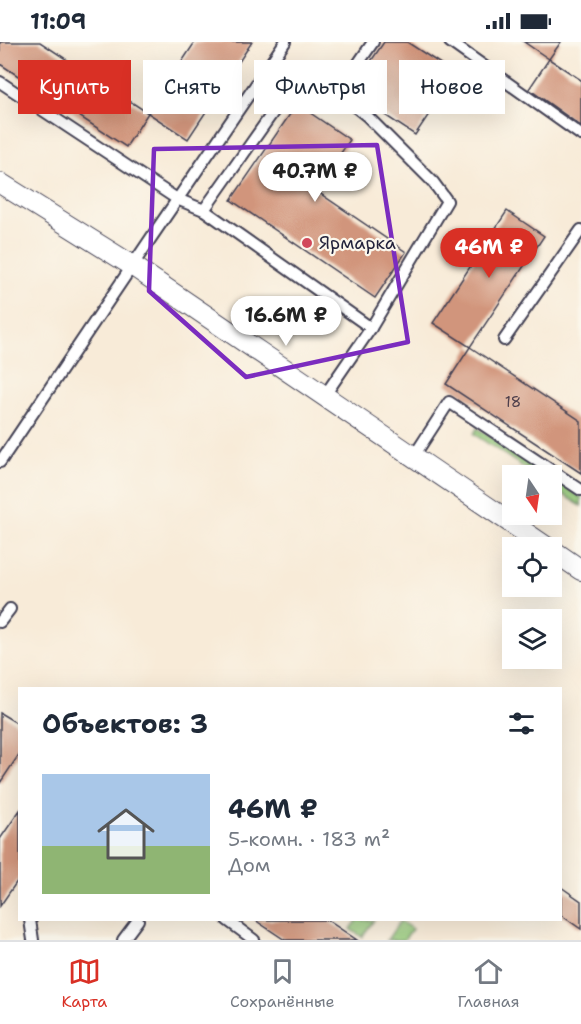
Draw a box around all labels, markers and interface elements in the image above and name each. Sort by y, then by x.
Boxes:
text: 11:09 [30,7,86,36]
chip: Купить [18,60,131,114]
chip: Снять [143,60,242,114]
chip: Фильтры [254,60,387,114]
chip: Новое [399,60,505,114]
pin: 40.7M ₽ [260,152,370,203]
text: 40.7M ₽ [272,158,358,184]
pin: 46M ₽ [447,228,531,279]
place label: Ярмарка [319,231,396,255]
text: 46M ₽ [454,234,524,260]
marker: Ярмарка [300,236,314,250]
pin: 16.6M ₽ [231,296,341,347]
text: 16.6M ₽ [245,302,327,328]
house number: 18 [505,392,521,412]
north arrow [502,465,562,525]
map controls [502,465,562,669]
button: locate [502,537,562,597]
button: layers [502,609,562,669]
text: Объектов: 3 [42,706,208,741]
icon: filters [505,707,538,740]
text: 46M ₽ [228,791,318,826]
icon: home [90,798,162,870]
text: 5-комн. · 183 m² [228,826,390,852]
text: Дом [228,852,270,878]
tab: Карта [61,955,107,1012]
tab: Сохранённые [230,955,335,1012]
tab: Главная [458,955,520,1012]

